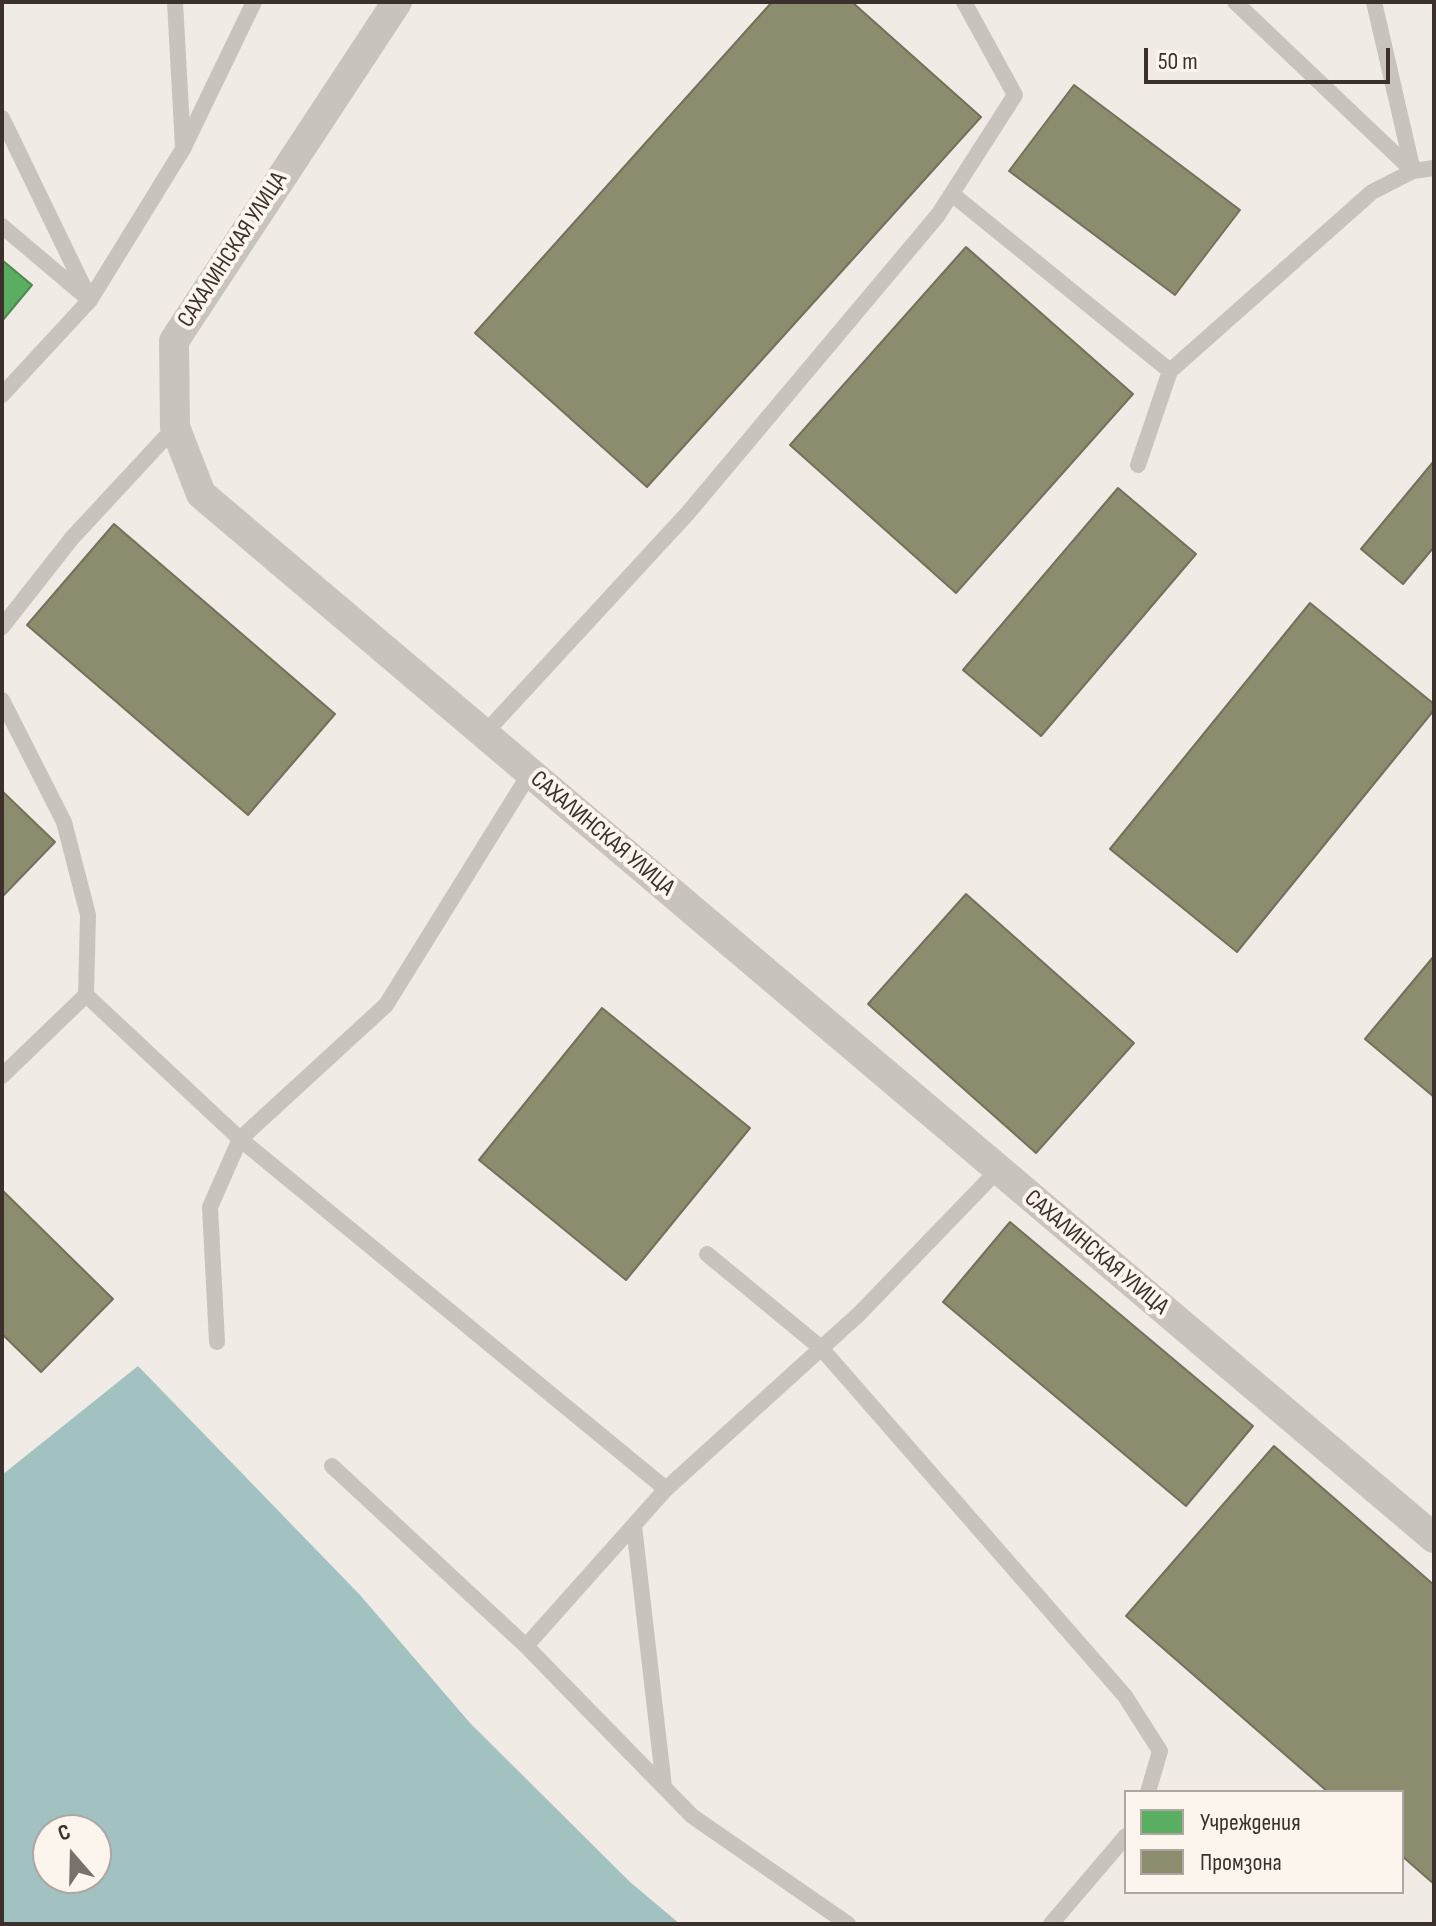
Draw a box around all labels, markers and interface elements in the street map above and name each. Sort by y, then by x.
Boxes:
scale bar [1148,32,1394,82]
text: 50 m [1158,47,1198,76]
street label: САХАЛИНСКАЯ УЛИЦА [172,167,294,333]
street label: САХАЛИНСКАЯ УЛИЦА [524,765,680,903]
street label: САХАЛИНСКАЯ УЛИЦА [1018,1184,1174,1322]
legend [1124,1790,1404,1894]
text: Учреждения [1200,1808,1301,1837]
north arrow [32,1814,112,1894]
text: С [54,1818,74,1847]
text: Промзона [1200,1848,1282,1877]

